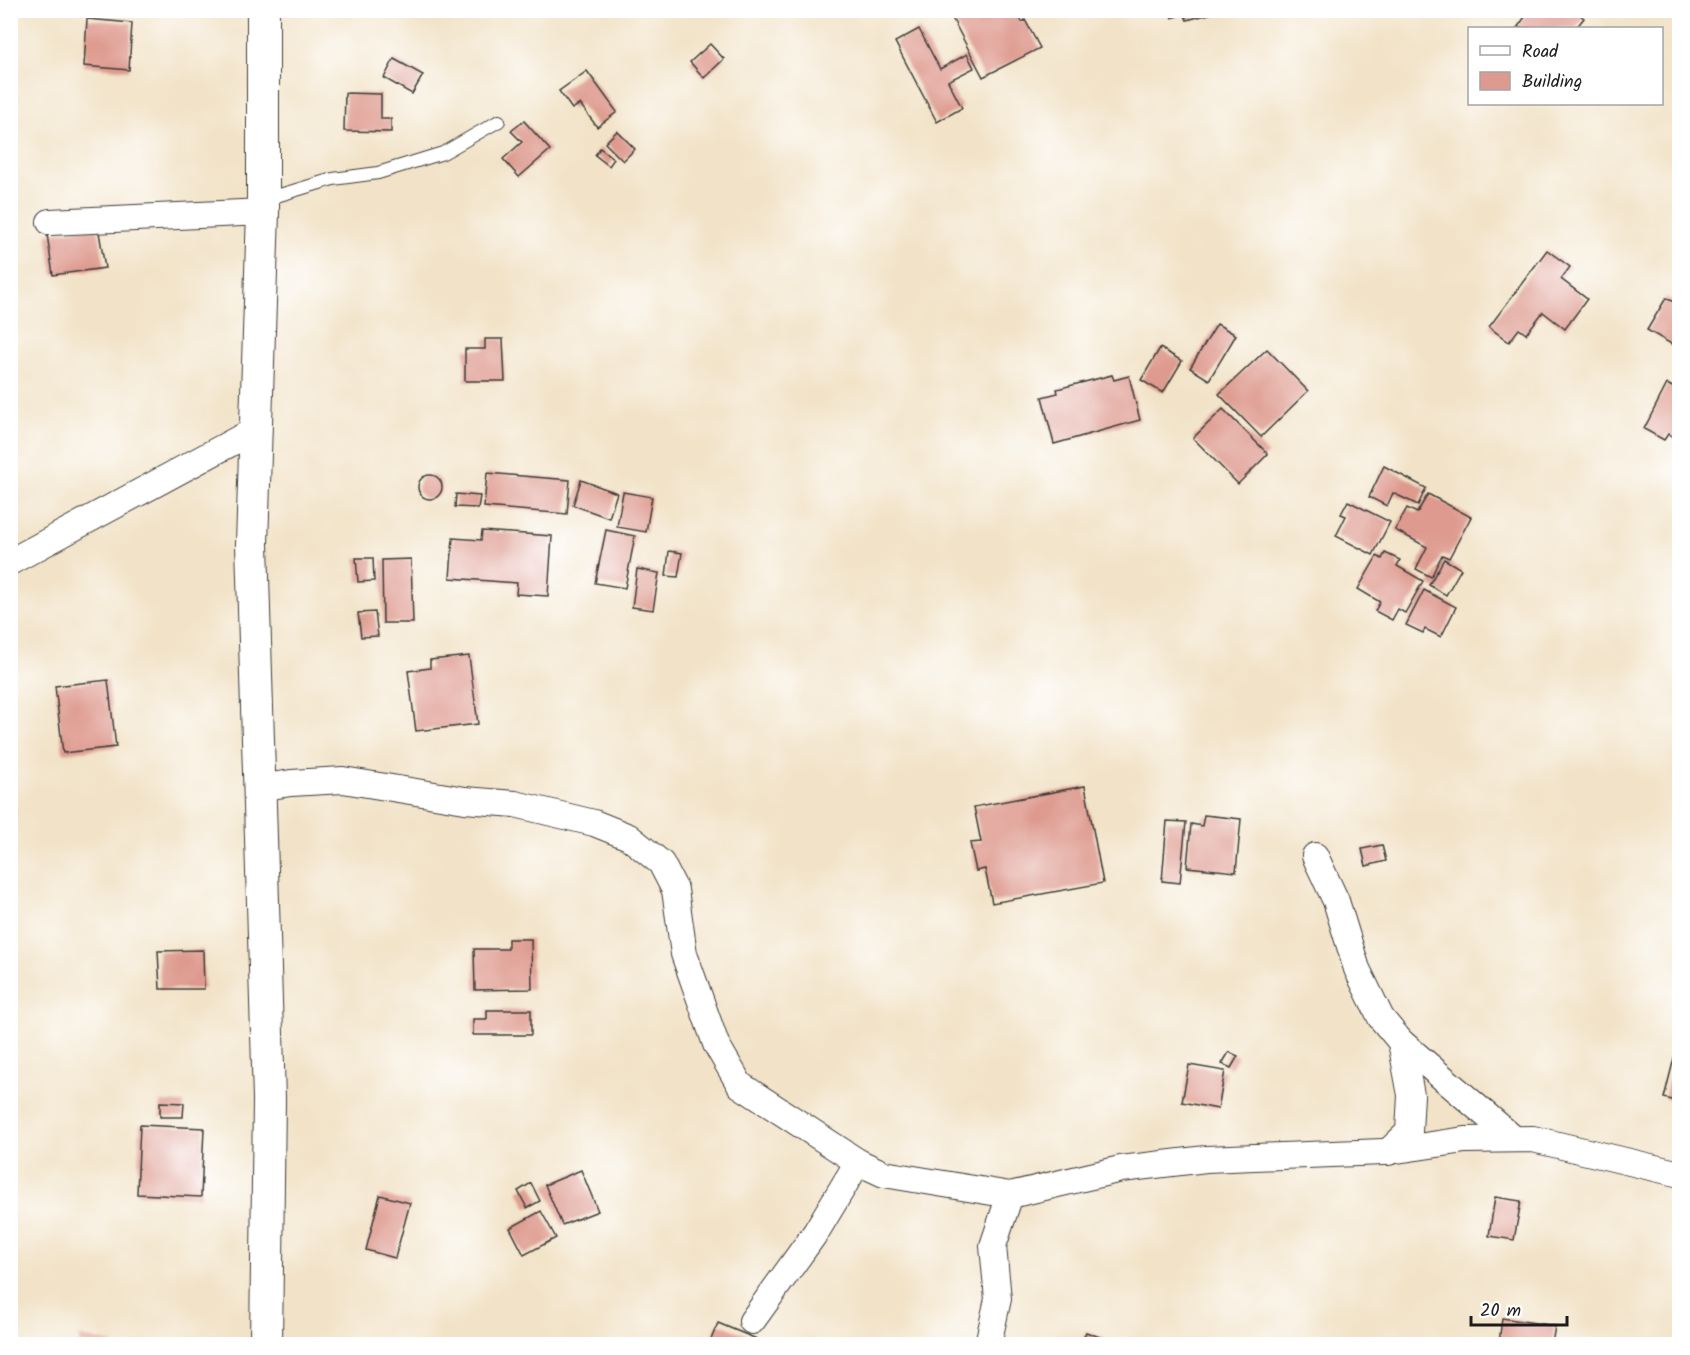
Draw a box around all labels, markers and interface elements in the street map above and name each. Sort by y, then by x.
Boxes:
legend [1468,27,1663,105]
text: Road [1522,38,1559,67]
text: Building [1522,68,1582,97]
scale bar [1471,1289,1567,1327]
text: 20 m [1480,1297,1521,1326]

